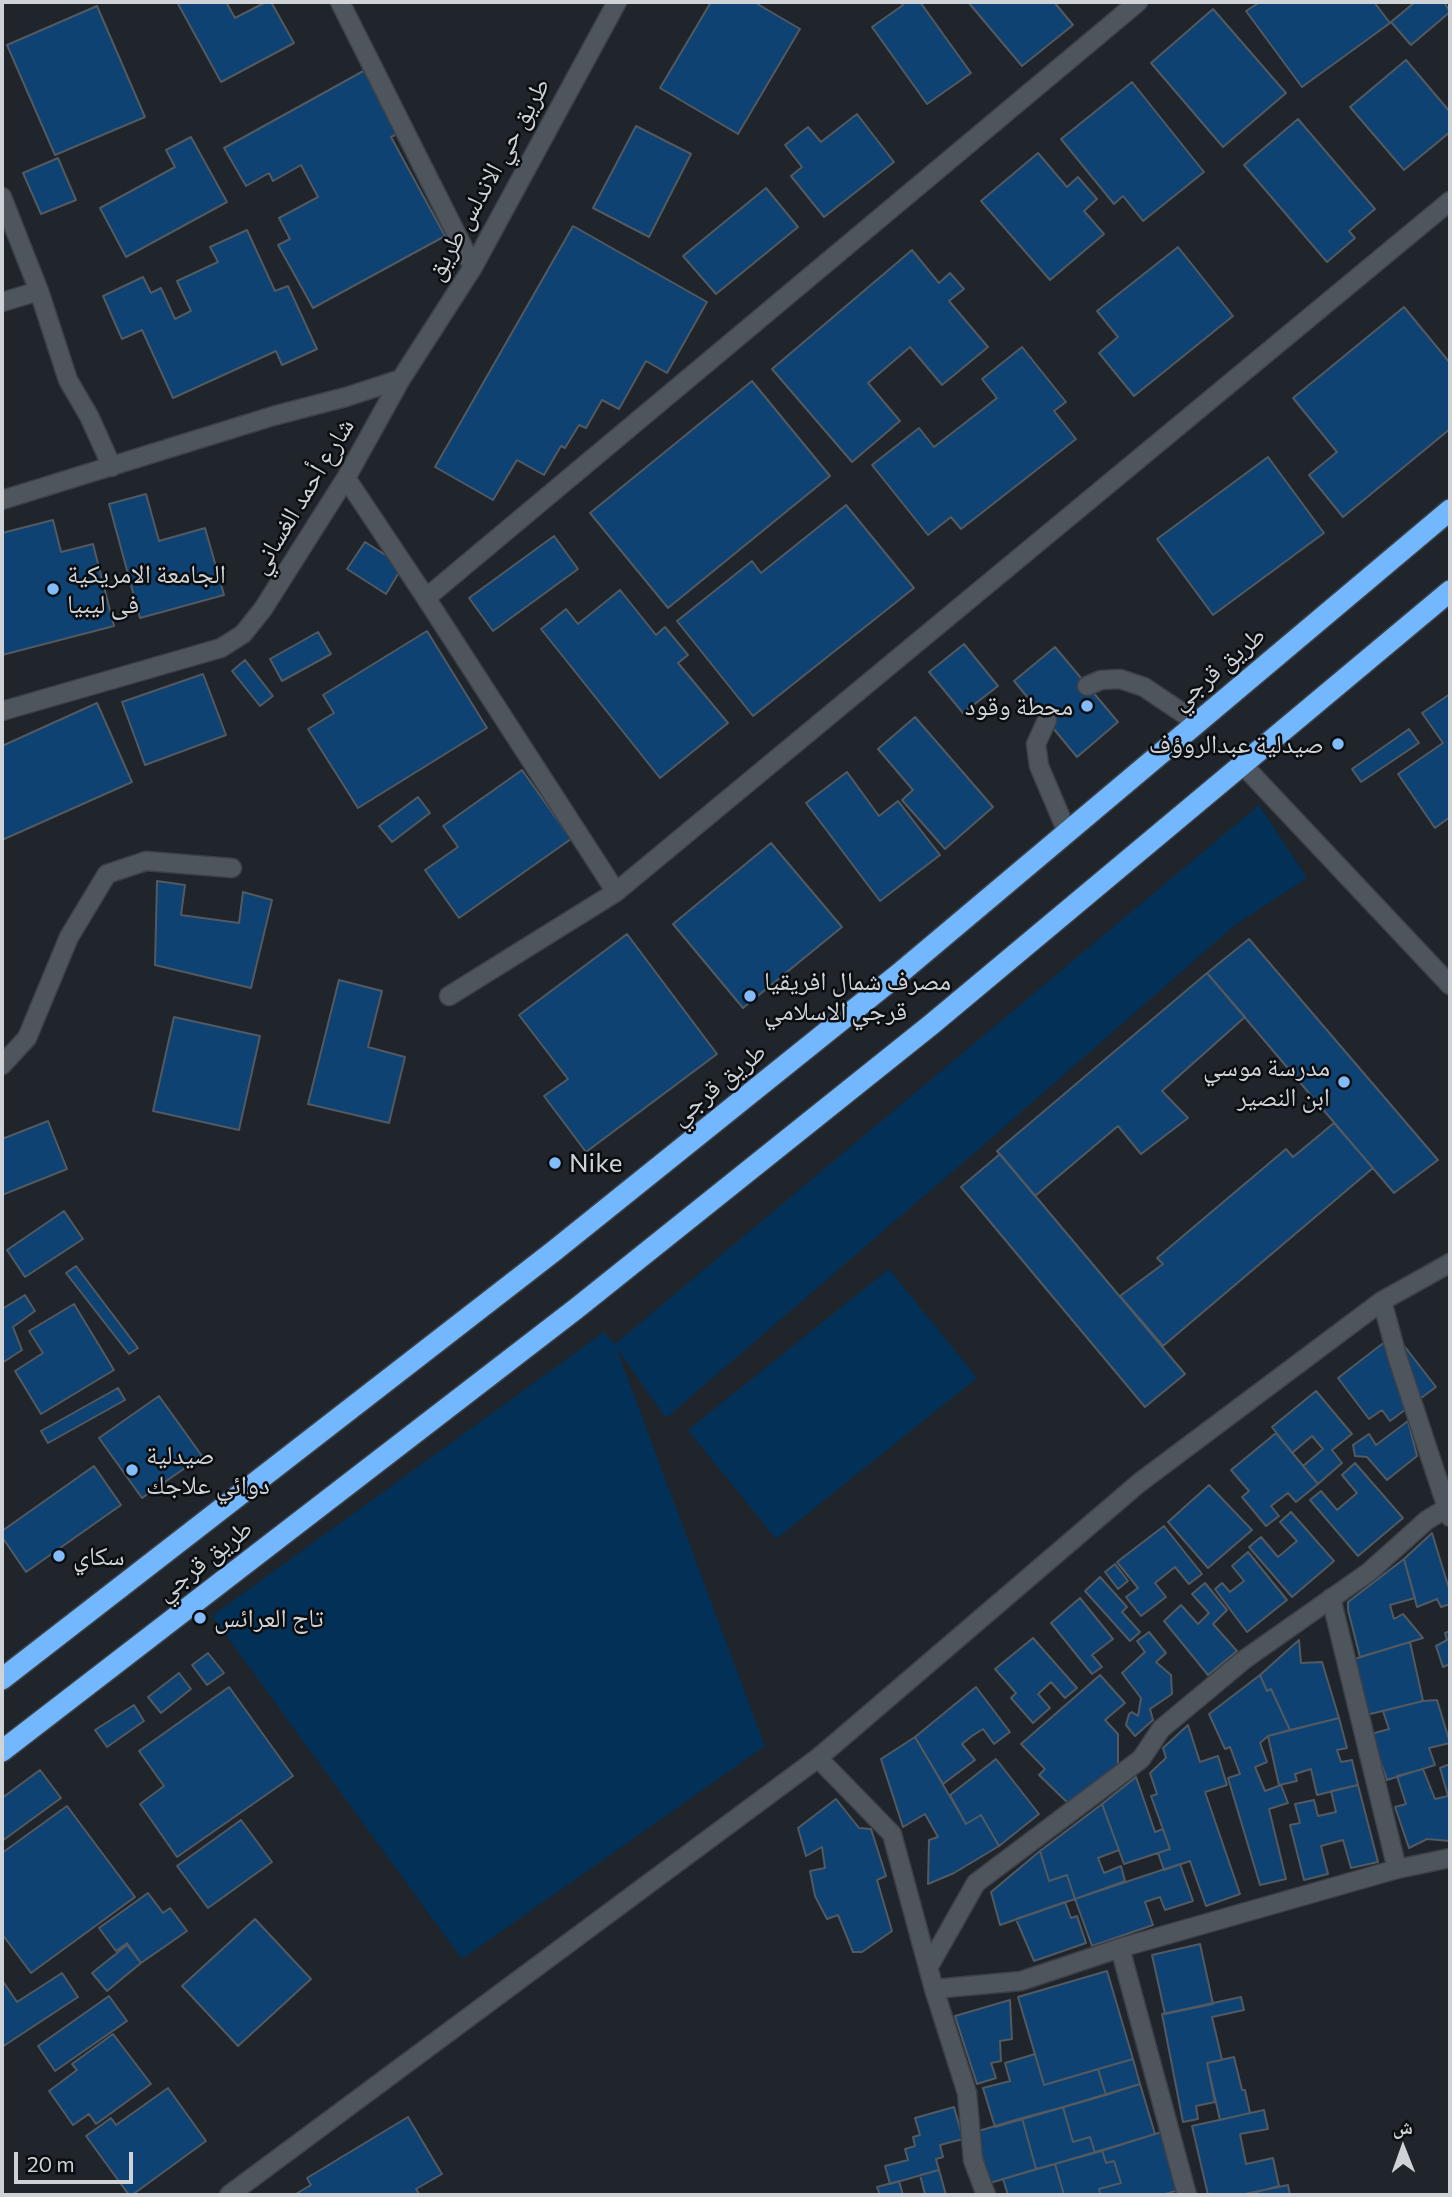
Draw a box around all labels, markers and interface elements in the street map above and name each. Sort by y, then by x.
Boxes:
street label: طريق حي الاندلس طريق [419,72,557,286]
street label: شارع أحمد الغساني [243,412,361,580]
place label: الجامعة الامريكية فى ليبيا [67,558,226,620]
marker: الجامعة الامريكية فى ليبيا [45,581,61,597]
street label: طريق قرجي [1164,619,1272,717]
place label: محطة وقود [965,690,1073,722]
marker: محطة وقود [1079,698,1095,714]
place label: صيدلية عبدالروؤف [1149,728,1324,760]
marker: صيدلية عبدالروؤف [1330,736,1346,752]
place label: مصرف شمال افريقيا قرجي الاسلامي [764,965,951,1026]
marker: مصرف شمال افريقيا قرجي الاسلامي [742,988,758,1004]
street label: طريق قرجي [664,1036,772,1132]
place label: مدرسة موسي ابن النصير [1203,1051,1330,1112]
marker: مدرسة موسي ابن النصير [1336,1074,1352,1090]
place label: Nike [569,1147,623,1179]
marker: Nike [547,1155,563,1171]
place label: صيدلية دوائي علاجك [146,1439,270,1500]
marker: صيدلية دوائي علاجك [124,1462,140,1478]
street label: طريق قرجي [149,1513,259,1607]
place label: سكاي [73,1540,125,1572]
marker: سكاي [51,1548,67,1564]
place label: تاج العرائس [214,1602,324,1634]
marker: تاج العرائس [192,1610,208,1626]
north arrow [1368,2113,1438,2183]
text: ش [1392,2115,1413,2138]
scale bar [18,2138,136,2182]
text: 20 m [27,2151,75,2176]

